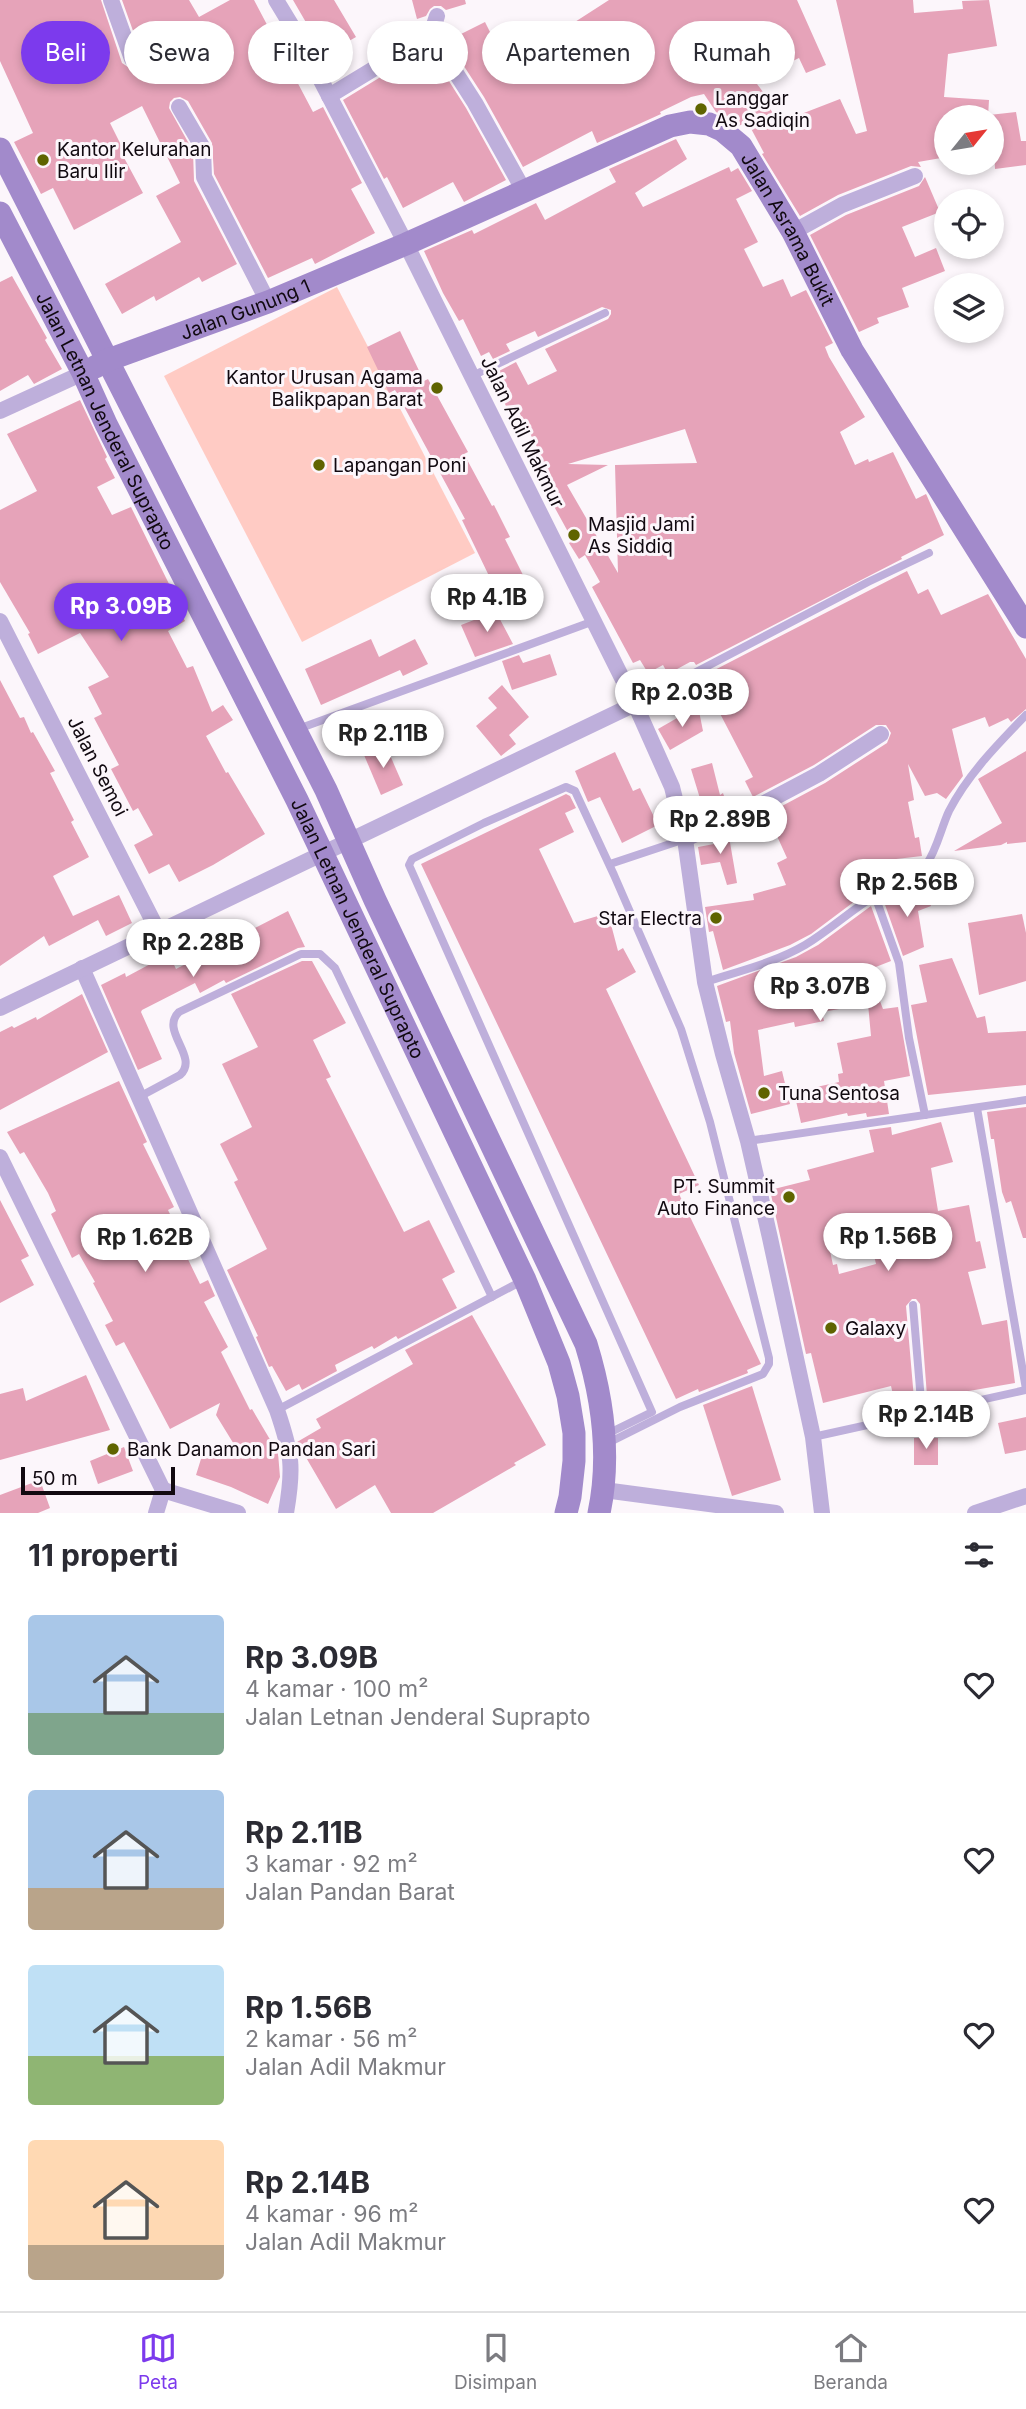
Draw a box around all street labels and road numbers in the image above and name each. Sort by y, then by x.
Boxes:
street label: Jalan Asrama Bukit [736,148,839,310]
street label: Jalan Gunung 1 [177,275,314,345]
street label: Jalan Letnan Jenderal Suprapto [31,288,179,554]
street label: Jalan Adil Makmur [476,353,569,512]
street label: Jalan Semoi [63,712,133,820]
street label: Jalan Letnan Jenderal Suprapto [286,795,429,1062]

